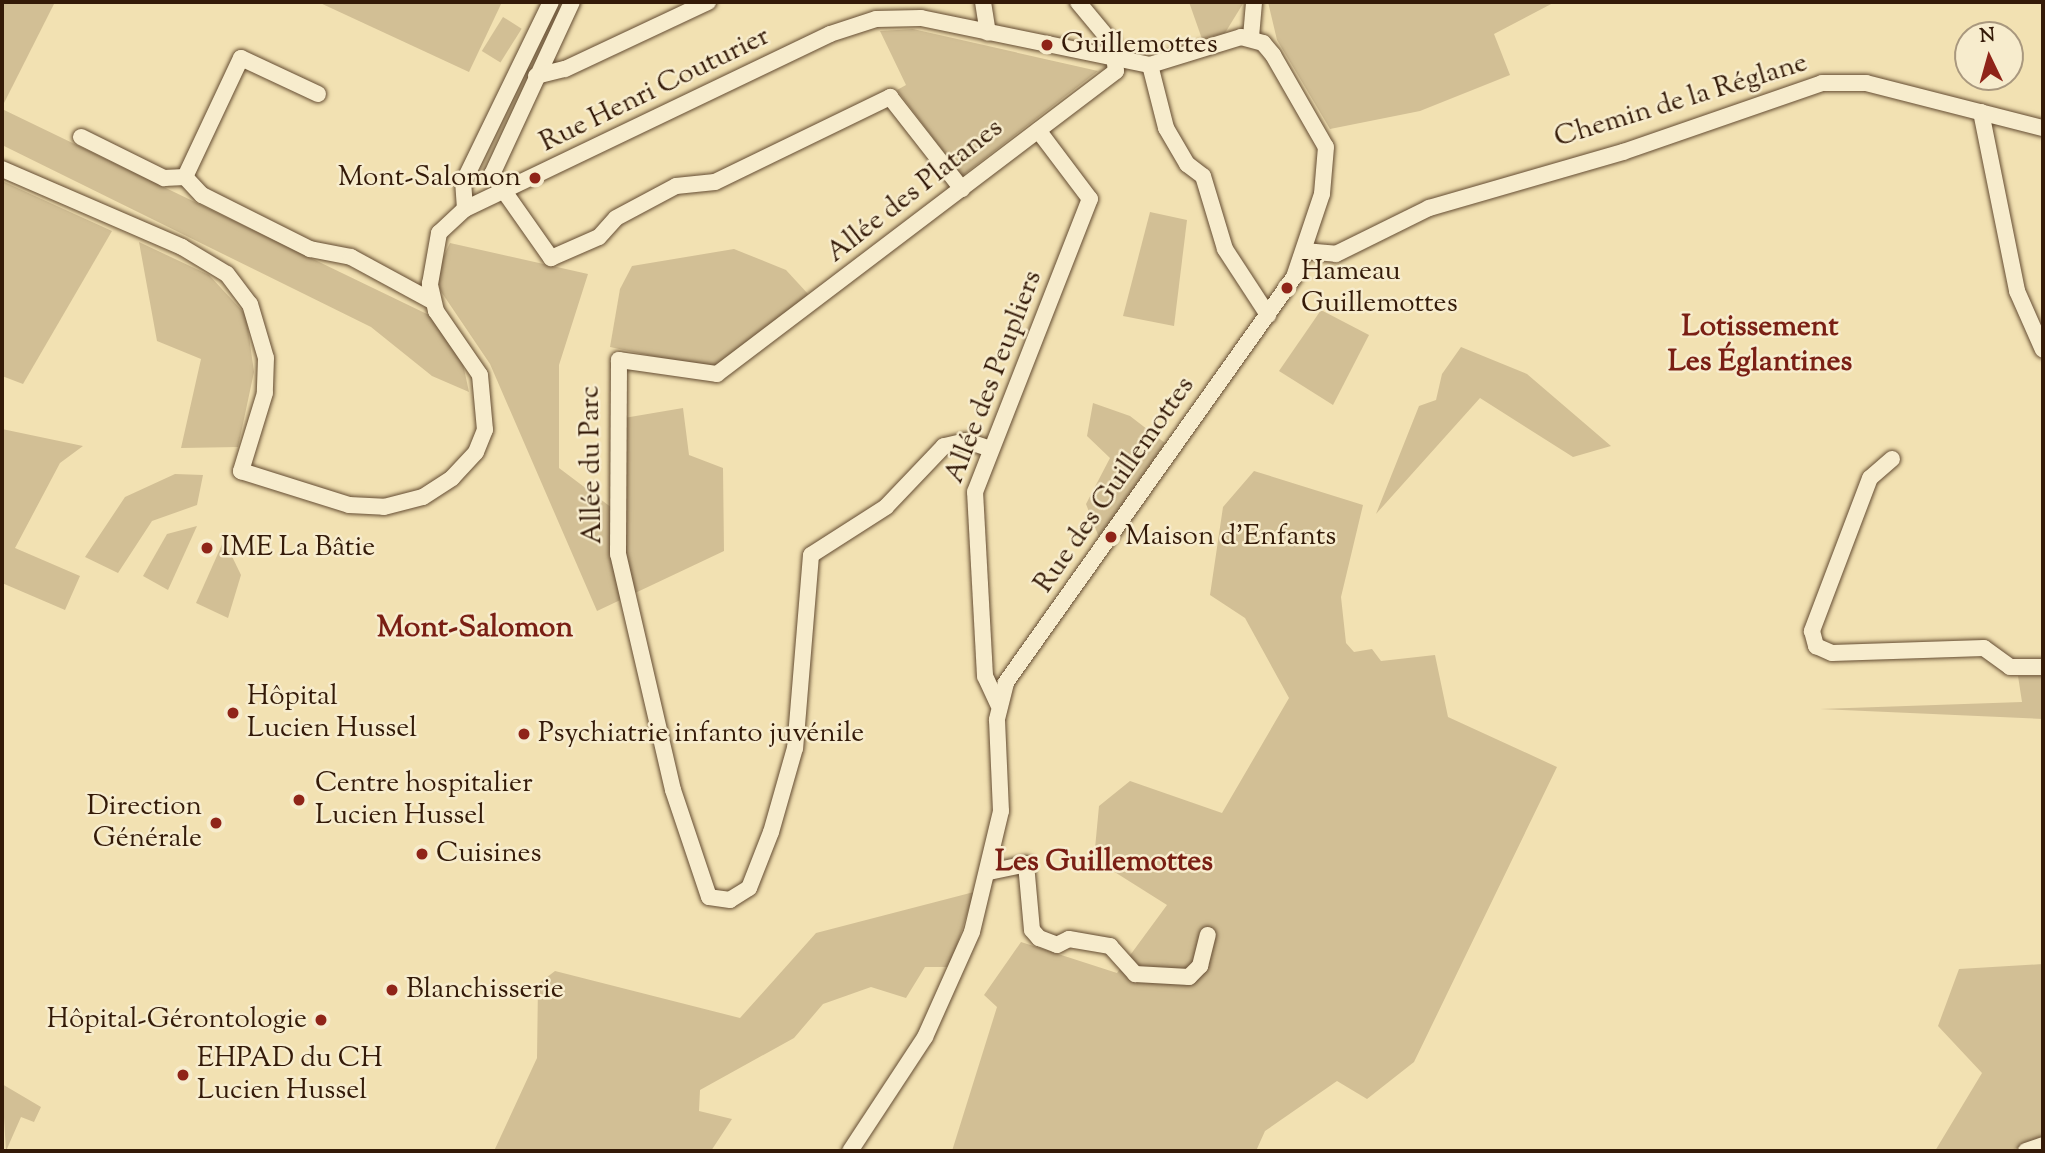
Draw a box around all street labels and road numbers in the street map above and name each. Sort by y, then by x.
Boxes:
street label: Rue Henri Couturier [535,20,775,160]
street label: Chemin de la Réglane [1550,47,1812,155]
street label: Allée des Platanes [820,112,1010,270]
street label: Allée des Peupliers [938,266,1050,488]
street label: Rue des Guillemottes [1028,370,1202,600]
street label: Allée du Parc [574,385,610,545]

